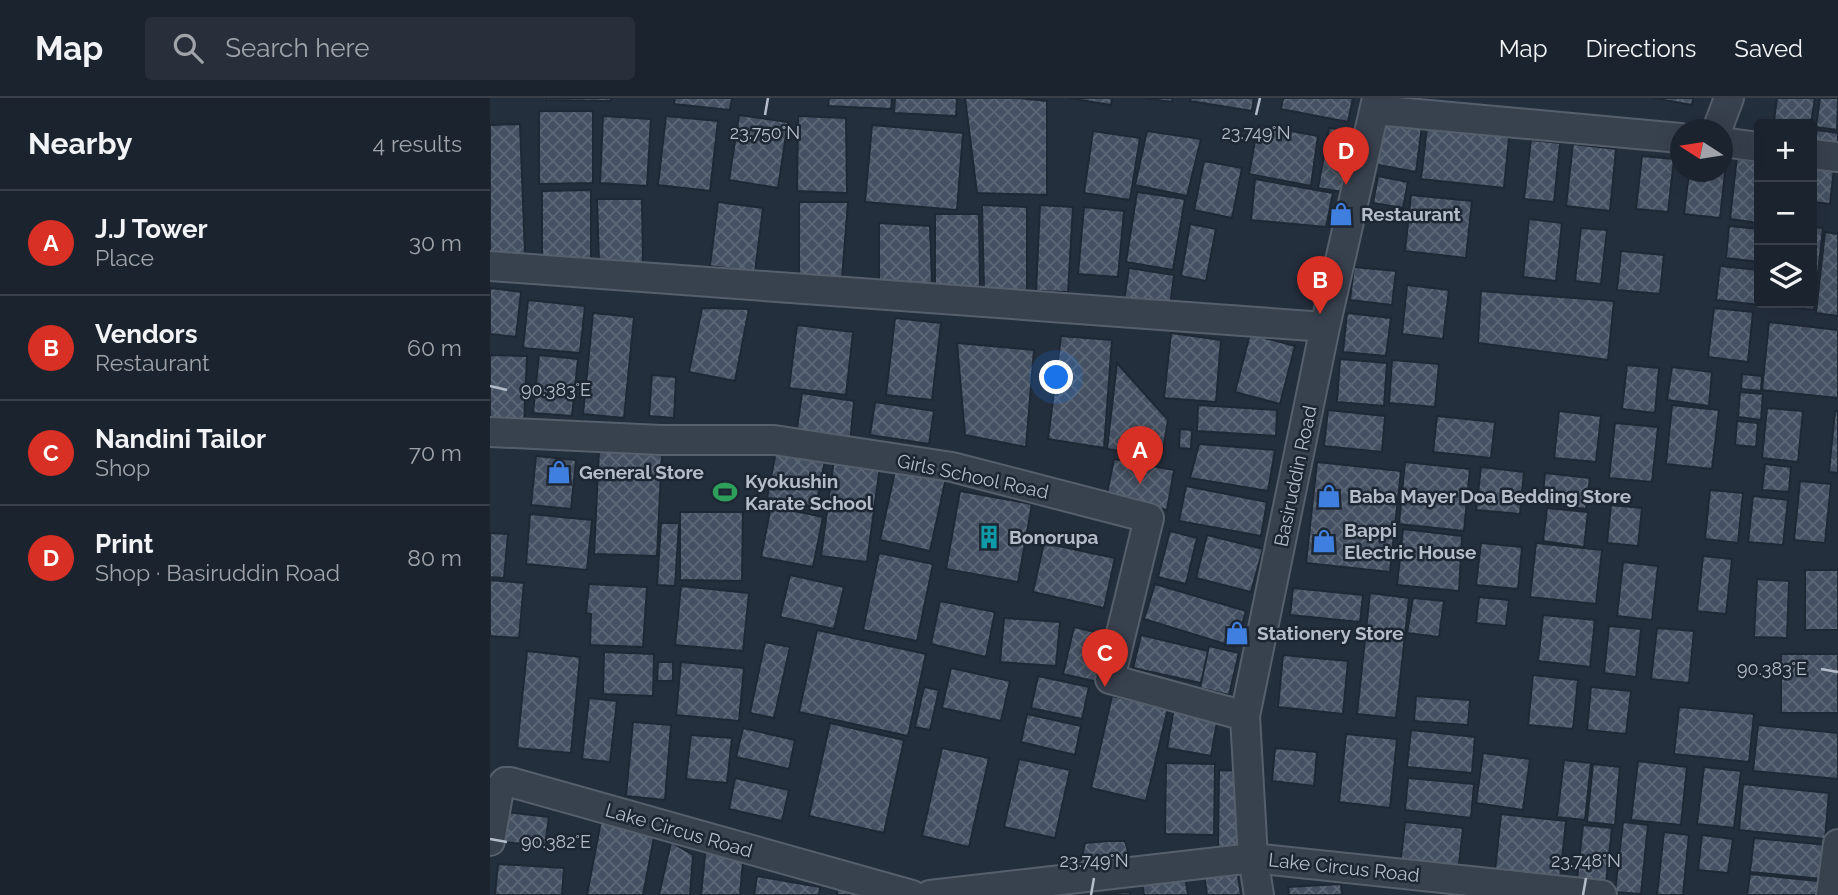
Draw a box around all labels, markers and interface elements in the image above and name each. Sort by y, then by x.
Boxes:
search box [145,17,635,80]
text: Map [35,29,103,68]
icon: search [169,29,207,67]
text: Search here [225,33,370,63]
text: Map [1499,34,1548,63]
text: Directions [1586,34,1696,63]
text: Saved [1734,34,1803,63]
north arrow [1670,119,1733,182]
map controls [1754,119,1817,308]
button: + [1754,119,1817,182]
text: 23.750°N [730,122,800,143]
text: 23.749°N [1221,122,1291,143]
text: Nearby [28,126,132,161]
pin: D [1323,127,1369,185]
text: 4 results [373,130,462,157]
button: − [1754,182,1817,245]
shop icon: Restaurant [1327,200,1355,228]
place label: Restaurant [1361,203,1462,225]
text: J.J Tower [95,214,208,244]
text: A [43,229,59,256]
text: 30 m [409,229,462,256]
text: Place [95,244,154,271]
button: layers [1754,245,1817,308]
pin: B [1297,256,1343,314]
text: Vendors [95,319,198,349]
text: B [43,334,59,361]
text: 60 m [407,334,462,361]
text: Restaurant [95,349,210,376]
your location [1039,360,1073,394]
text: 90.383°E [521,379,591,400]
street label: Basiruddin Road [1269,404,1321,548]
text: Nandini Tailor [95,424,266,454]
pin: A [1117,426,1163,484]
text: C [43,439,59,466]
text: 70 m [409,439,462,466]
street label: Girls School Road [895,449,1051,503]
text: Shop [95,454,150,481]
shop icon: General Store [545,458,573,486]
place label: General Store [579,461,704,483]
place label: Kyokushin Karate School [745,470,874,514]
sports icon: Kyokushin Karate School [711,478,739,506]
shop icon: Baba Mayer Doa Bedding Store [1315,482,1343,510]
place label: Baba Mayer Doa Bedding Store [1349,485,1631,507]
place label: Bappi Electric House [1344,519,1476,563]
building icon: Bonorupa [975,523,1003,551]
place label: Bonorupa [1009,526,1099,548]
shop icon: Bappi Electric House [1310,527,1338,555]
text: Print [95,529,154,559]
text: D [43,544,59,571]
text: 80 m [407,544,462,571]
text: Shop · Basiruddin Road [95,559,340,586]
shop icon: Stationery Store [1223,619,1251,647]
place label: Stationery Store [1257,622,1404,644]
pin: C [1082,629,1128,687]
text: 90.383°E [1737,658,1807,679]
street label: Lake Circus Road [603,798,755,862]
text: 90.382°E [521,831,591,852]
street label: Lake Circus Road [1267,848,1421,886]
text: 23.749°N [1059,850,1129,871]
text: 23.748°N [1551,850,1621,871]

